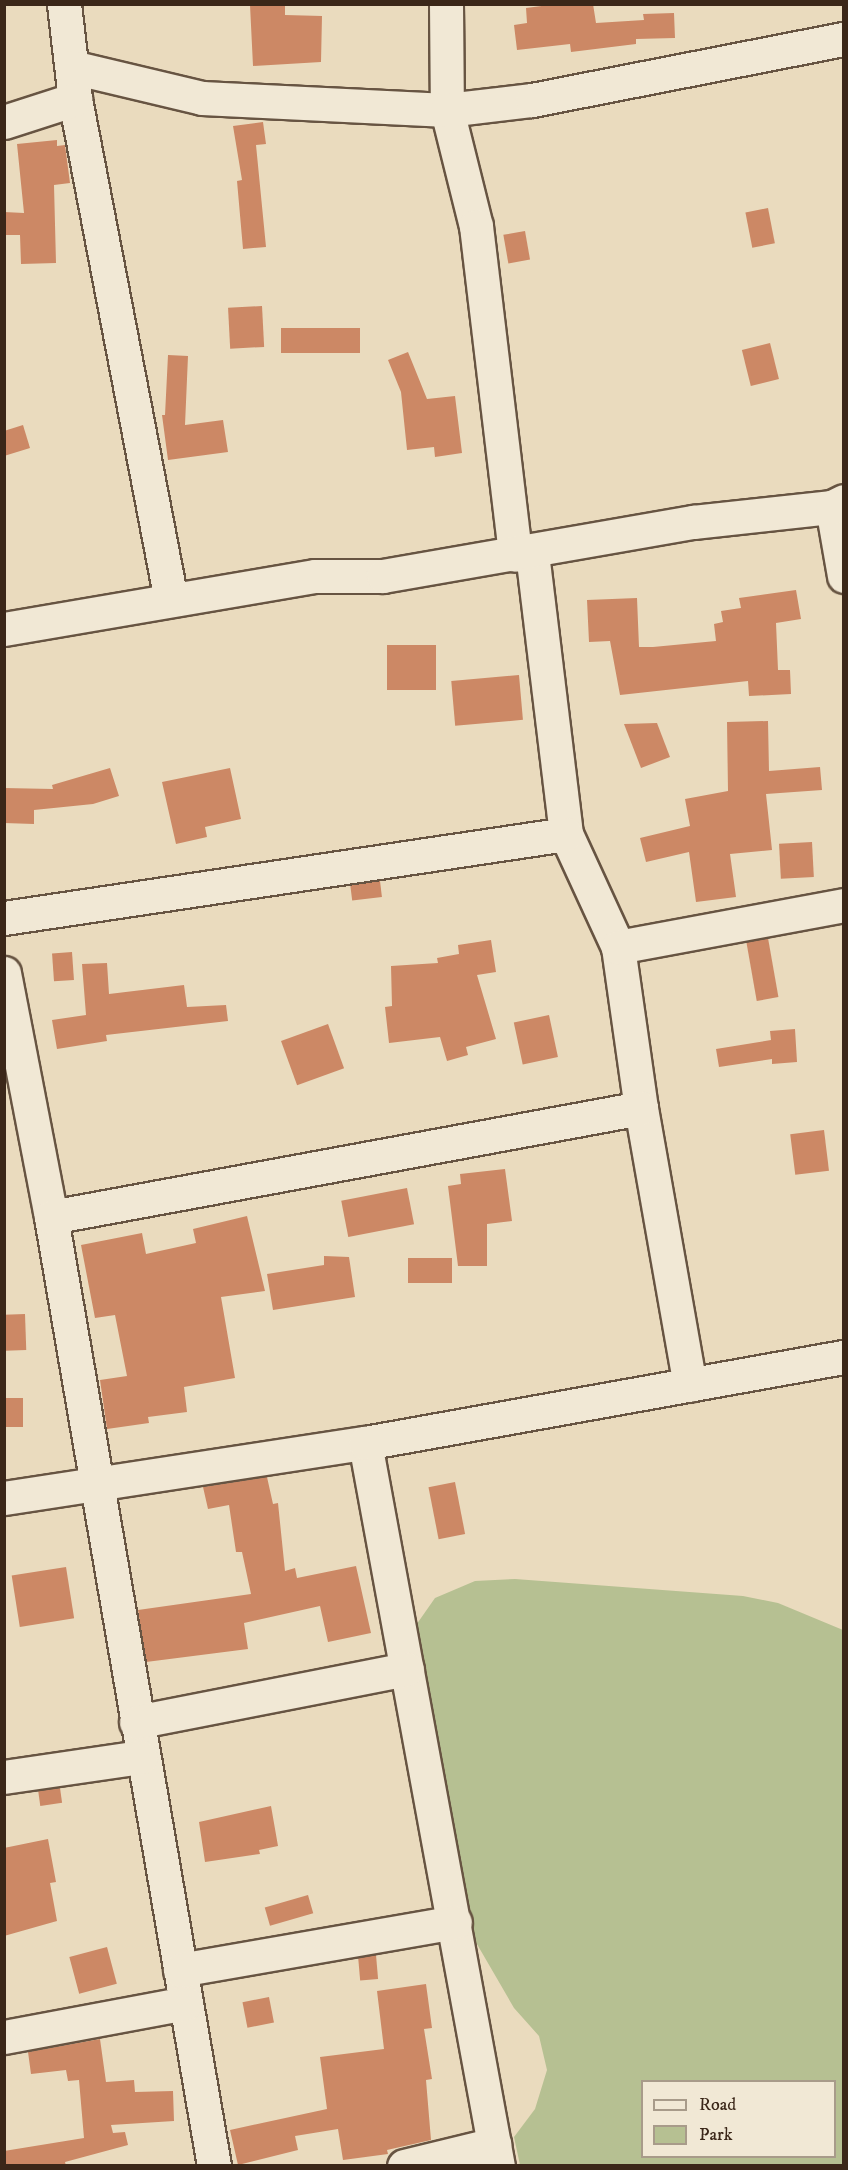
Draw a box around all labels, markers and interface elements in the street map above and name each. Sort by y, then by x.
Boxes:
legend [641,2080,836,2158]
text: Road [699,2094,736,2116]
text: Park [699,2124,733,2146]

